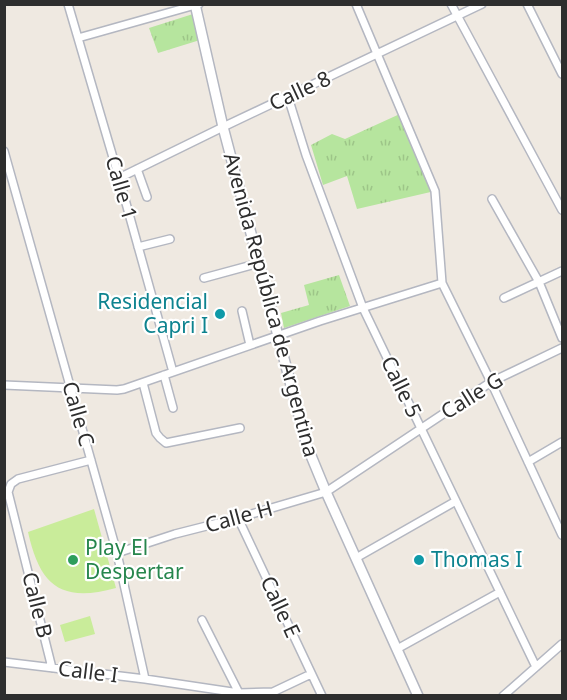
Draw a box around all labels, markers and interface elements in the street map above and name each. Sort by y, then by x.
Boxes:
street label: Calle 8 [264,64,335,117]
street label: Avenida República de Argentina [218,149,326,460]
street label: Calle 1 [100,153,144,223]
place label: Residencial Capri I [97,287,208,339]
marker: Residencial Capri I [213,307,227,321]
street label: Calle 5 [375,351,429,422]
street label: Calle G [435,365,508,425]
street label: Calle C [56,378,102,450]
street label: Calle H [202,494,276,538]
place label: Play El Despertar [85,533,184,585]
place label: Thomas I [431,545,522,573]
marker: Play El Despertar [66,553,80,567]
marker: Thomas I [412,553,426,567]
street label: Calle B [16,569,60,641]
street label: Calle E [255,571,307,642]
street label: Calle I [56,653,120,689]

